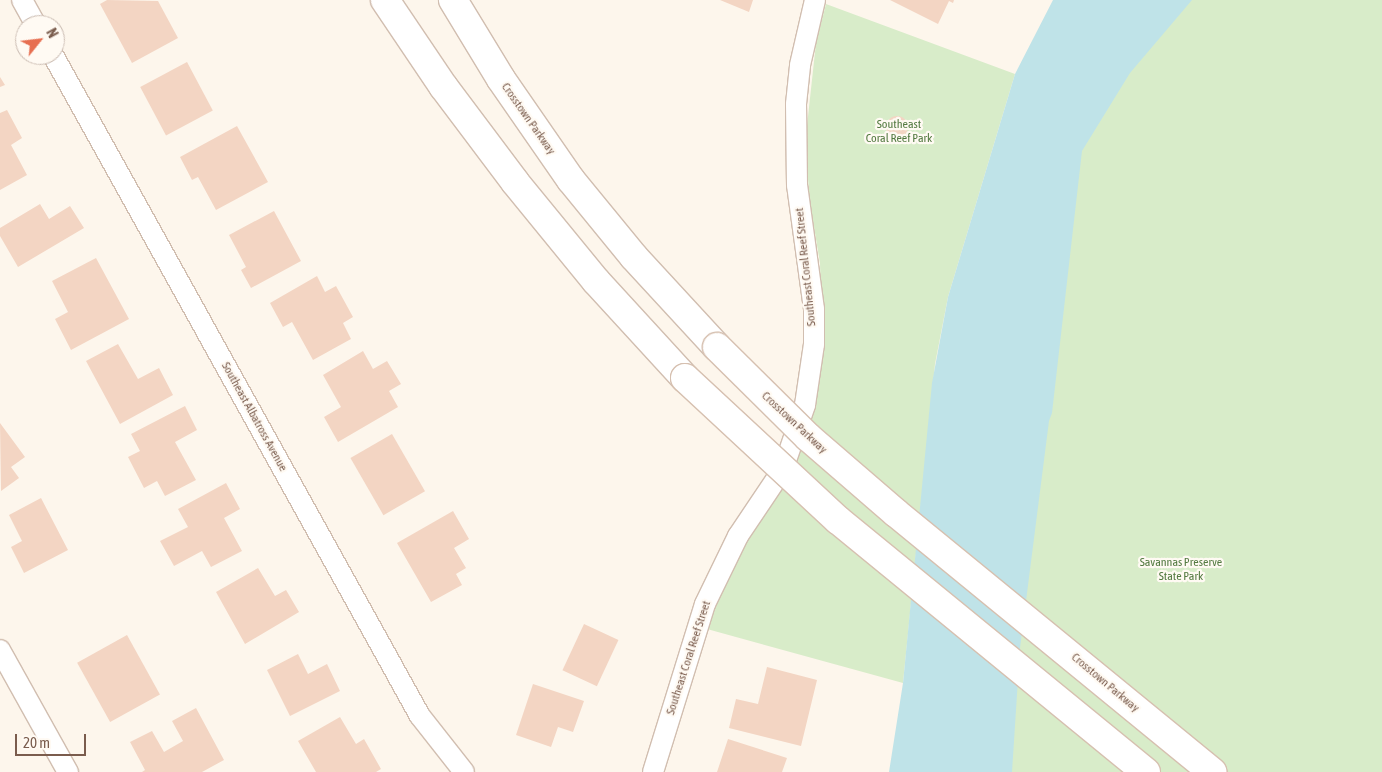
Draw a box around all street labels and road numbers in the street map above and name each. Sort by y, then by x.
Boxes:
street label: Crosstown Parkway [498,80,558,158]
street label: Southeast Coral Reef Street [793,207,819,327]
street label: Southeast Albatross Avenue [218,360,290,474]
street label: Crosstown Parkway [758,389,830,457]
street label: Southeast Coral Reef Street [664,599,714,717]
street label: Crosstown Parkway [1068,650,1142,716]

